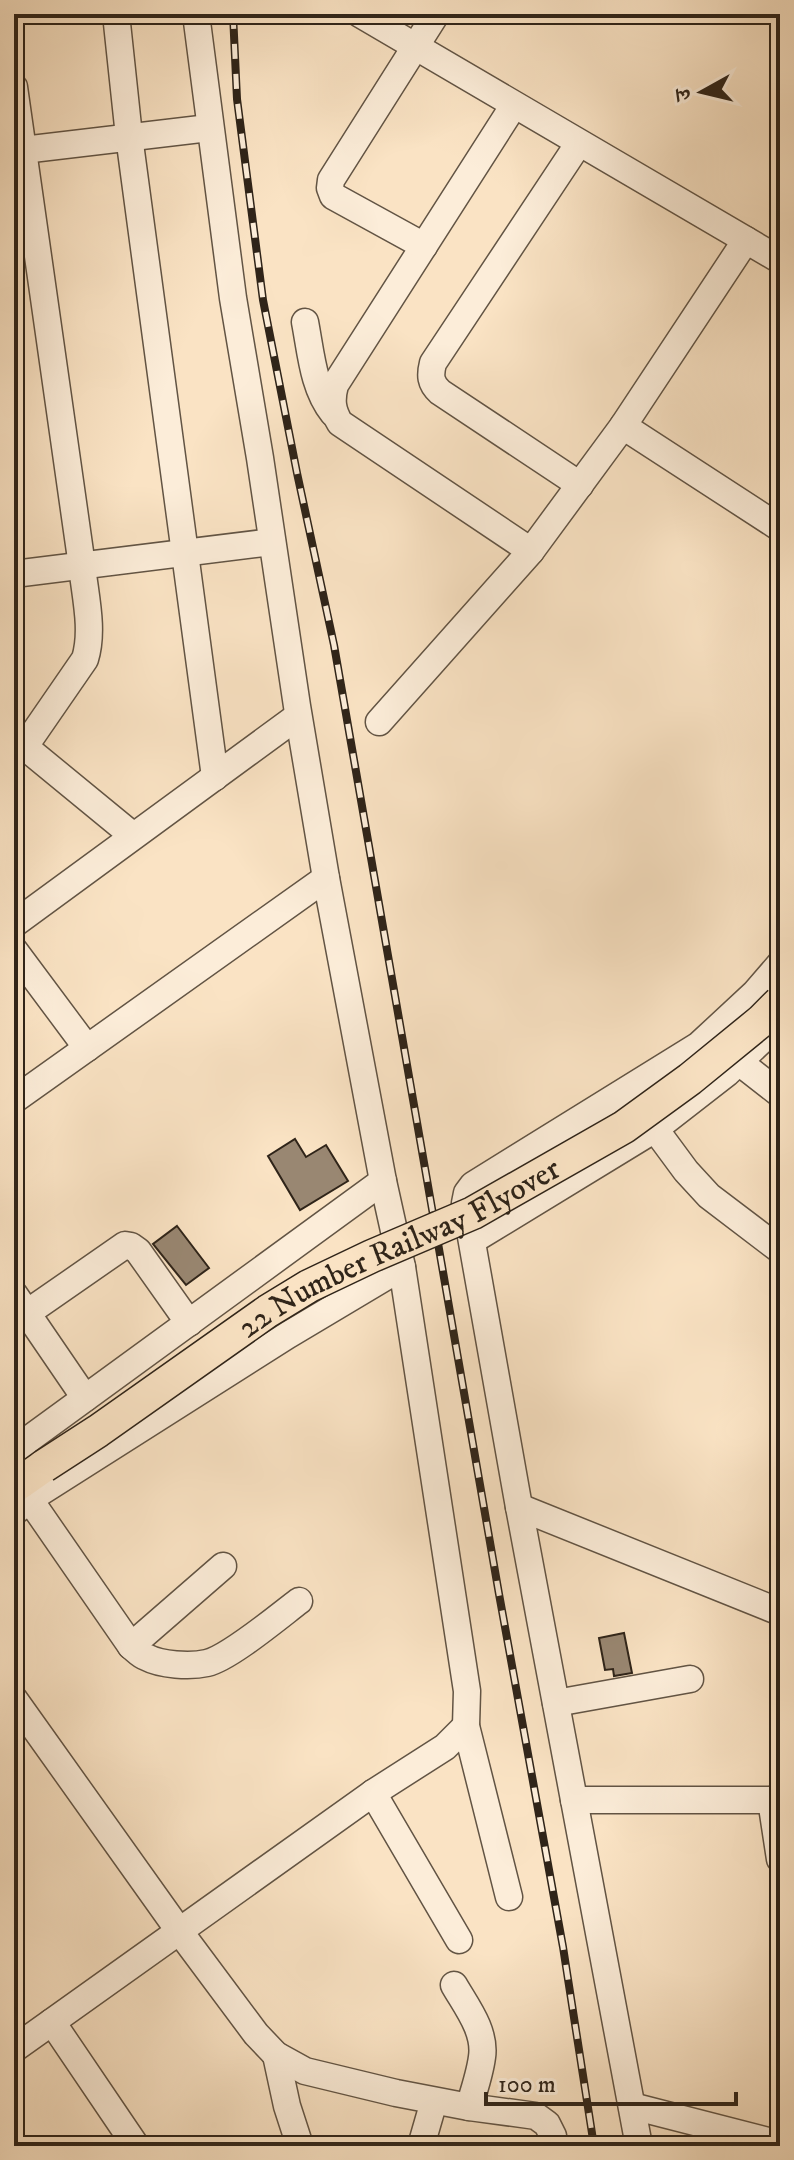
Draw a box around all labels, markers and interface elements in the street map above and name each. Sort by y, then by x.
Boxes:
north arrow [662,52,742,132]
text: उ [669,85,698,104]
street label: 22 Number Railway Flyover [231,1149,568,1348]
scale bar [486,2056,736,2106]
text: 100 m [498,2070,556,2100]

